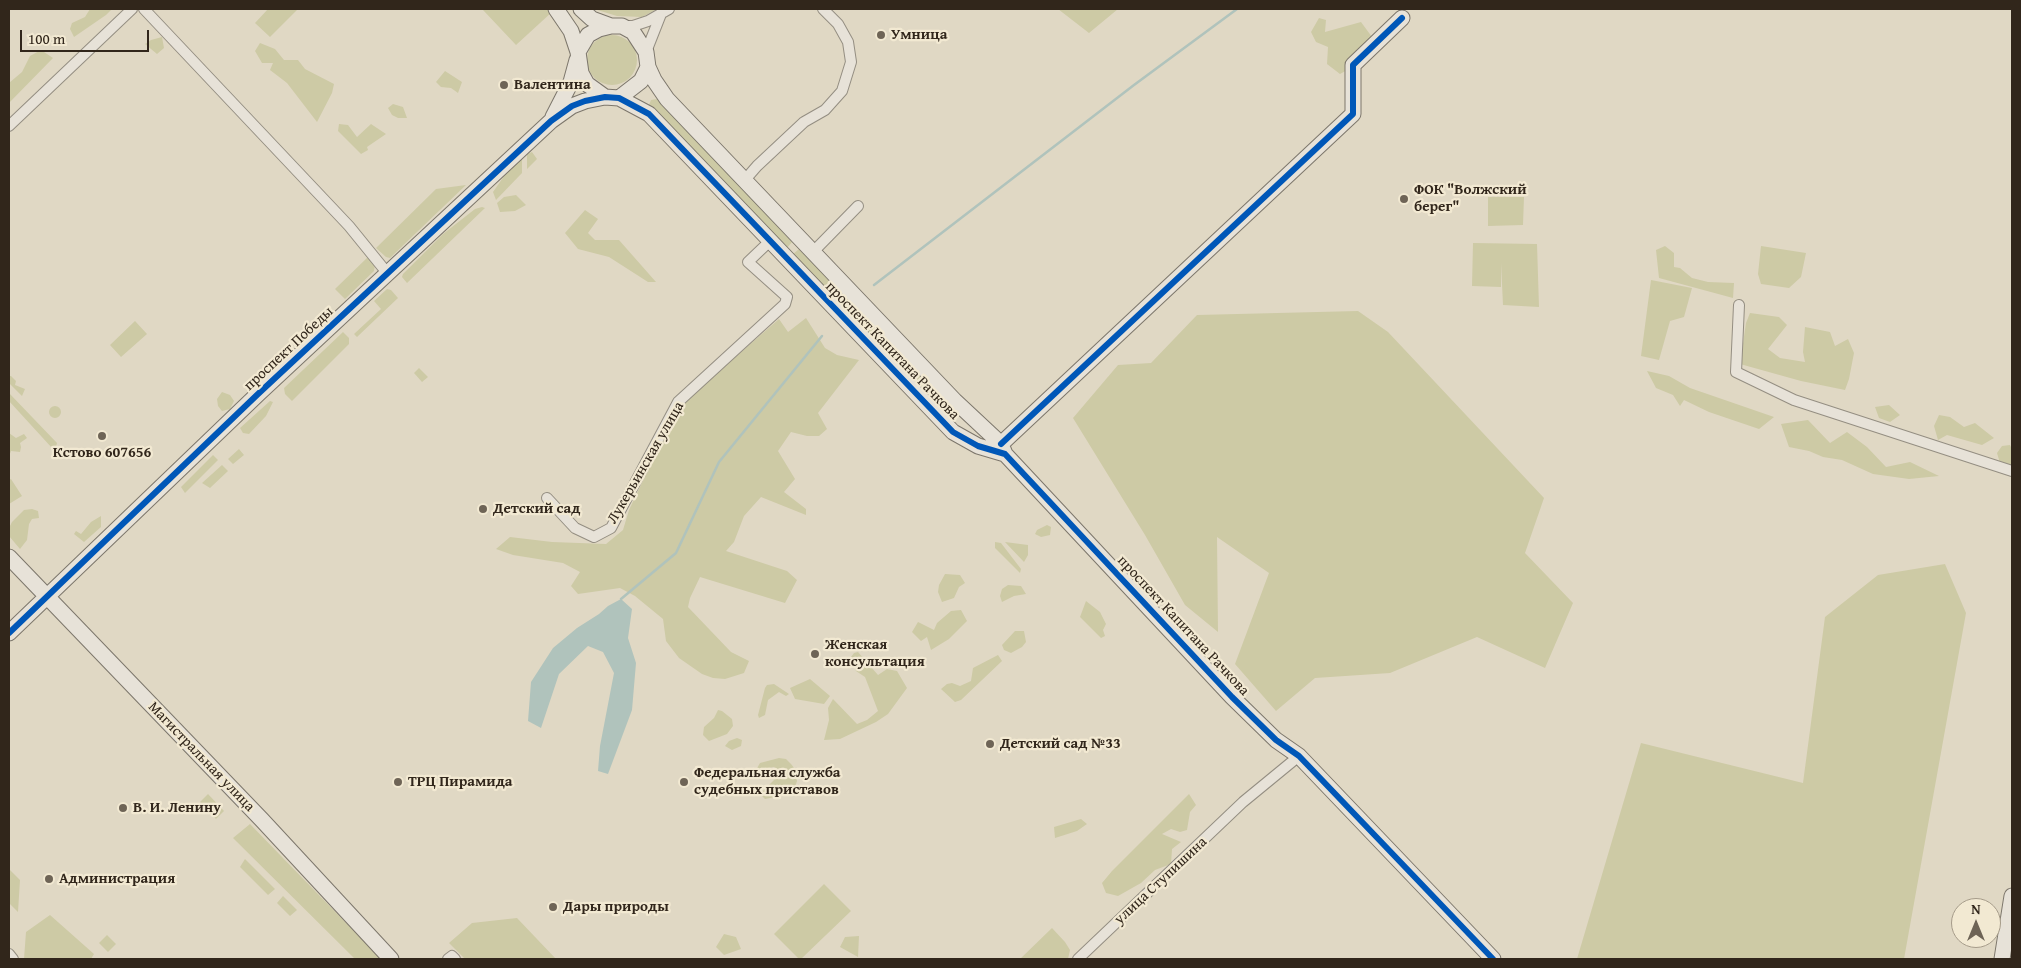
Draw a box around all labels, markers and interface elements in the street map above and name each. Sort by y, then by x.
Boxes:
scale bar [22,20,151,52]
place label: Умница [891,26,947,44]
text: 100 m [28,28,65,49]
marker: Умница [875,29,887,41]
place label: Валентина [514,76,591,94]
marker: Валентина [498,79,510,91]
place label: ФОК "Волжский берег" [1414,181,1527,216]
marker: ФОК "Волжский берег" [1398,193,1410,205]
street label: проспект Капитана Рачкова [821,278,963,424]
street label: проспект Победы [241,303,337,395]
street label: Лукерьинская улица [604,399,688,527]
marker: Кстово 607656 [96,430,108,442]
place label: Кстово 607656 [53,444,151,462]
place label: Детский сад [493,500,580,518]
marker: Детский сад [477,503,489,515]
street label: проспект Капитана Рачкова [1113,552,1253,700]
place label: Женская консультация [825,636,925,671]
marker: Женская консультация [809,648,821,660]
street label: Магистральная улица [144,698,258,816]
place label: Детский сад №33 [1000,735,1121,753]
marker: Детский сад №33 [984,738,996,750]
place label: Федеральная служба судебных приставов [694,764,840,799]
place label: ТРЦ Пирамида [408,773,513,791]
marker: ТРЦ Пирамида [392,776,404,788]
marker: Федеральная служба судебных приставов [678,776,690,788]
place label: В. И. Ленину [133,799,221,817]
marker: В. И. Ленину [117,802,129,814]
street label: улица Ступишина [1111,833,1211,929]
place label: Администрация [59,870,175,888]
marker: Администрация [43,873,55,885]
place label: Дары природы [563,898,669,916]
north arrow [1951,898,2001,948]
text: N [1971,899,1981,919]
marker: Дары природы [547,901,559,913]

